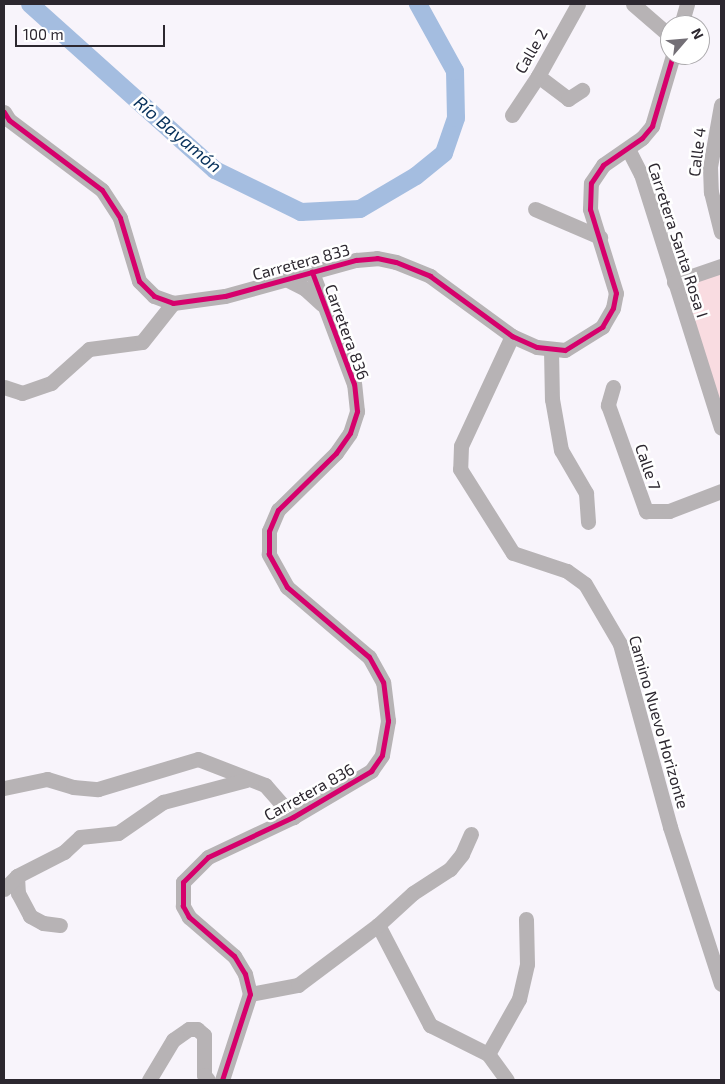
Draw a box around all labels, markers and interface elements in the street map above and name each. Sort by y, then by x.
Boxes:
scale bar [18,15,168,47]
north arrow [660,15,710,65]
text: 100 m [23,25,64,43]
street label: Calle 2 [511,25,551,77]
text: N [688,25,708,42]
water label: Río Bayamón [130,91,226,177]
street label: Calle 4 [684,126,710,178]
street label: Carretera Santa Rosa I [644,160,712,320]
street label: Carretera 833 [250,240,352,284]
street label: Carretera 836 [321,282,373,382]
street label: Calle 7 [631,441,665,493]
street label: Camino Nuevo Horizonte [625,633,693,811]
street label: Carretera 836 [260,759,358,825]

